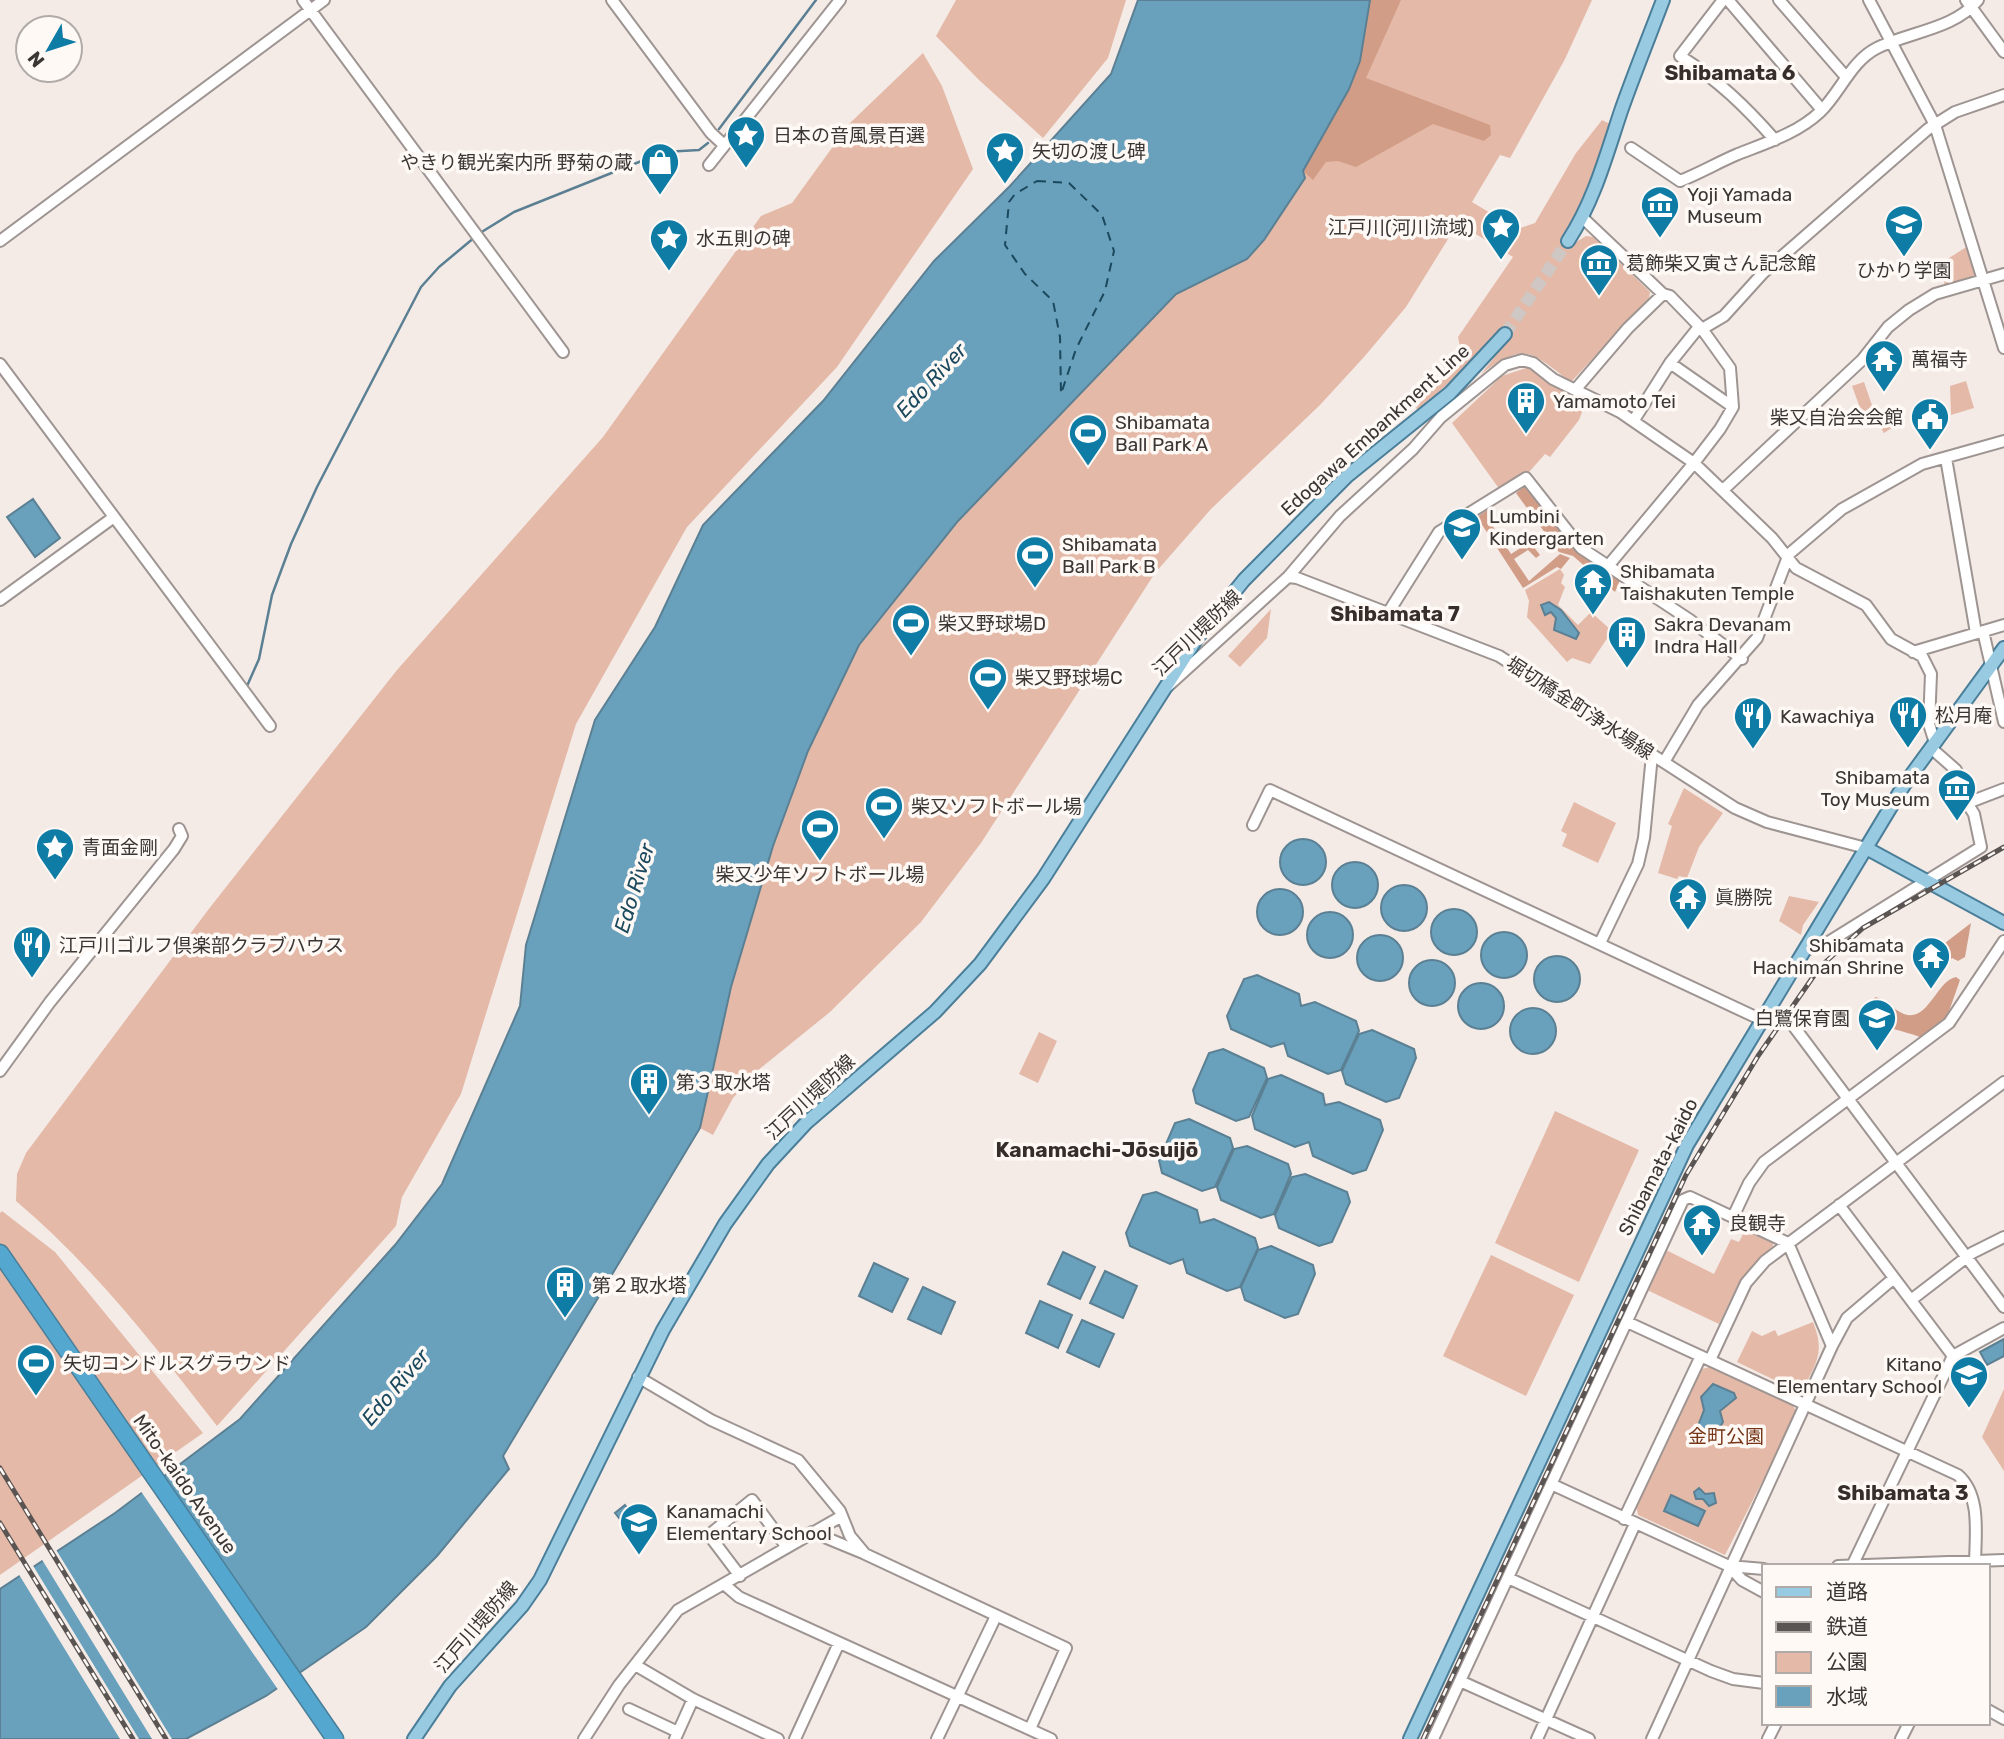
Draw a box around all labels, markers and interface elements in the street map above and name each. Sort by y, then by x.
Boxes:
north arrow [14,14,84,84]
text: N [23,47,49,72]
district label: Shibamata 6 [1664,60,1796,85]
place icon: 日本の音風景百選 [725,114,767,169]
place label: 日本の音風景百選 [773,124,925,147]
place icon: 矢切の渡し碑 [984,130,1026,185]
place label: 矢切の渡し碑 [1032,140,1146,163]
shop icon: やきり観光案内所 野菊の蔵 [639,141,681,196]
place label: やきり観光案内所 野菊の蔵 [400,151,633,174]
place label: Yoji Yamada Museum [1687,183,1792,228]
museum icon: Yoji Yamada Museum [1639,184,1681,239]
school or university icon: ひかり学園 [1883,203,1925,258]
place icon: 江戸川(河川流域) [1480,206,1522,261]
place label: 江戸川(河川流域) [1328,216,1474,239]
place icon: 水五則の碑 [648,217,690,272]
place label: 水五則の碑 [696,227,791,250]
museum icon: 葛飾柴又寅さん記念館 [1578,242,1620,297]
place label: 葛飾柴又寅さん記念館 [1626,252,1816,275]
place label: ひかり学園 [1856,259,1952,282]
water label: Edo River [890,337,972,422]
temple icon: 萬福寺 [1863,338,1905,393]
street label: Edogawa Embankment Line [1276,339,1474,521]
place label: 萬福寺 [1911,348,1968,371]
building icon: Yamamoto Tei [1505,380,1547,435]
place label: Yamamoto Tei [1553,390,1676,413]
public building icon: 柴又自治会会館 [1909,396,1951,451]
place label: 柴又自治会会館 [1770,406,1903,429]
place label: Shibamata Ball Park A [1115,411,1210,456]
sports icon: Shibamata Ball Park A [1067,412,1109,467]
place label: Lumbini Kindergarten [1489,505,1604,550]
school or university icon: Lumbini Kindergarten [1441,506,1483,561]
place label: Shibamata Ball Park B [1062,533,1157,578]
sports icon: Shibamata Ball Park B [1014,534,1056,589]
place label: Shibamata Taishakuten Temple [1620,560,1794,605]
temple icon: Shibamata Taishakuten Temple [1572,561,1614,616]
street label: 江戸川堤防線 [1148,585,1246,681]
district label: Shibamata 7 [1330,601,1460,626]
sports icon: 柴又野球場D [890,602,932,657]
place label: 柴又野球場D [938,612,1046,635]
place label: Sakra Devanam Indra Hall [1654,613,1791,658]
building icon: Sakra Devanam Indra Hall [1606,614,1648,669]
street label: 堀切橋金町浄水場線 [1502,652,1658,764]
sports icon: 柴又野球場C [967,656,1009,711]
place label: 柴又野球場C [1015,666,1123,689]
restaurant icon: 松月庵 [1887,694,1929,749]
restaurant icon: Kawachiya [1732,695,1774,750]
place label: 松月庵 [1935,704,1992,727]
place label: Kawachiya [1780,705,1874,728]
place label: Shibamata Toy Museum [1820,766,1930,811]
museum icon: Shibamata Toy Museum [1936,767,1978,822]
sports icon: 柴又ソフトボール場 [863,785,905,840]
place label: 柴又ソフトボール場 [911,795,1082,818]
sports icon: 柴又少年ソフトボール場 [799,807,841,862]
place icon: 青面金剛 [34,826,76,881]
place label: 青面金剛 [82,836,158,859]
water label: Edo River [609,839,660,936]
place label: 柴又少年ソフトボール場 [715,863,925,886]
temple icon: 眞勝院 [1667,876,1709,931]
place label: 眞勝院 [1715,886,1772,909]
restaurant icon: 江戸川ゴルフ倶楽部クラブハウス [11,924,53,979]
place label: 江戸川ゴルフ倶楽部クラブハウス [59,934,344,957]
place label: Shibamata Hachiman Shrine [1752,934,1904,979]
temple icon: Shibamata Hachiman Shrine [1910,935,1952,990]
school or university icon: 白鷺保育園 [1856,997,1898,1052]
place label: 白鷺保育園 [1755,1007,1850,1030]
street label: 江戸川堤防線 [760,1050,860,1144]
building icon: 第３取水塔 [628,1061,670,1116]
place label: 第３取水塔 [676,1071,771,1094]
street label: Shibamata-kaido [1613,1094,1703,1240]
district label: Kanamachi-Jōsuijō [996,1137,1198,1162]
temple icon: 良観寺 [1681,1202,1723,1257]
place label: 良観寺 [1729,1212,1786,1235]
building icon: 第２取水塔 [544,1264,586,1319]
place label: 第２取水塔 [592,1274,687,1297]
sports icon: 矢切コンドルスグラウンド [15,1342,57,1397]
water label: Edo River [356,1343,435,1430]
place label: 矢切コンドルスグラウンド [63,1352,291,1375]
place label: Kitano Elementary School [1776,1353,1942,1398]
school or university icon: Kitano Elementary School [1948,1354,1990,1409]
street label: Mito-kaido Avenue [128,1410,242,1558]
park label: 金町公園 [1688,1425,1764,1448]
district label: Shibamata 3 [1837,1480,1969,1505]
place label: Kanamachi Elementary School [666,1500,832,1545]
school or university icon: Kanamachi Elementary School [618,1501,660,1556]
legend [1762,1564,1990,1725]
street label: 江戸川堤防線 [430,1576,522,1678]
text: 道路 [1826,1579,1868,1604]
text: 鉄道 [1826,1614,1868,1639]
text: 公園 [1826,1649,1868,1674]
text: 水域 [1826,1684,1868,1709]

